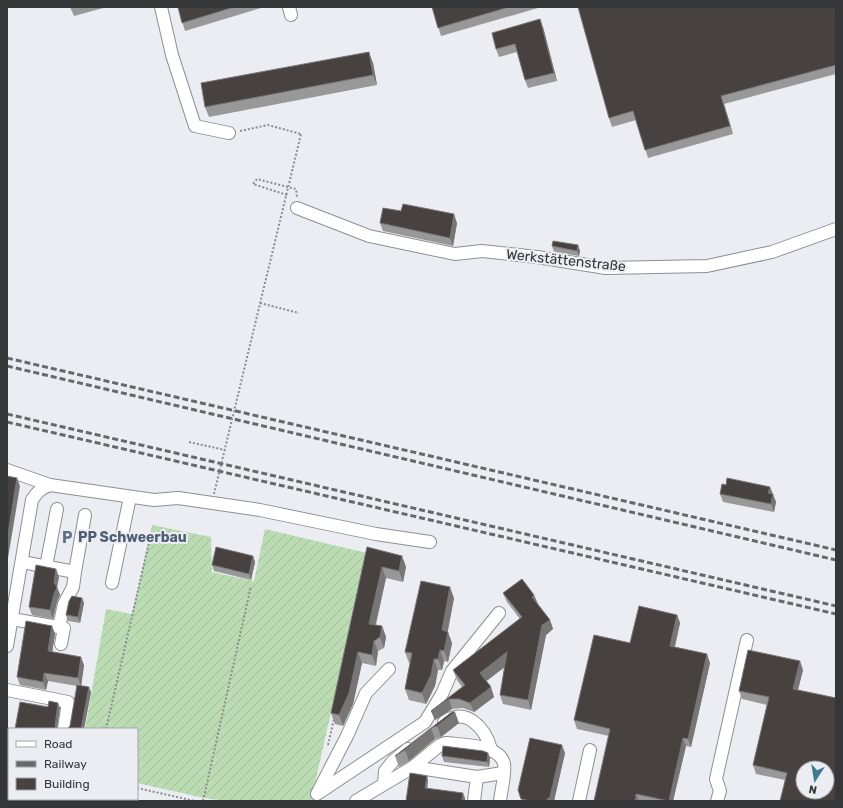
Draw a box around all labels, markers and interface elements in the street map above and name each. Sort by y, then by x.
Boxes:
street label: Werkstättenstraße [505,246,627,275]
parking icon: PP Schweerbau [59,529,75,545]
place label: PP Schweerbau [78,529,187,546]
legend [8,728,138,800]
text: Road [44,737,72,751]
text: Railway [44,757,87,771]
north arrow [795,760,835,800]
text: Building [44,777,90,791]
text: N [808,782,818,796]

